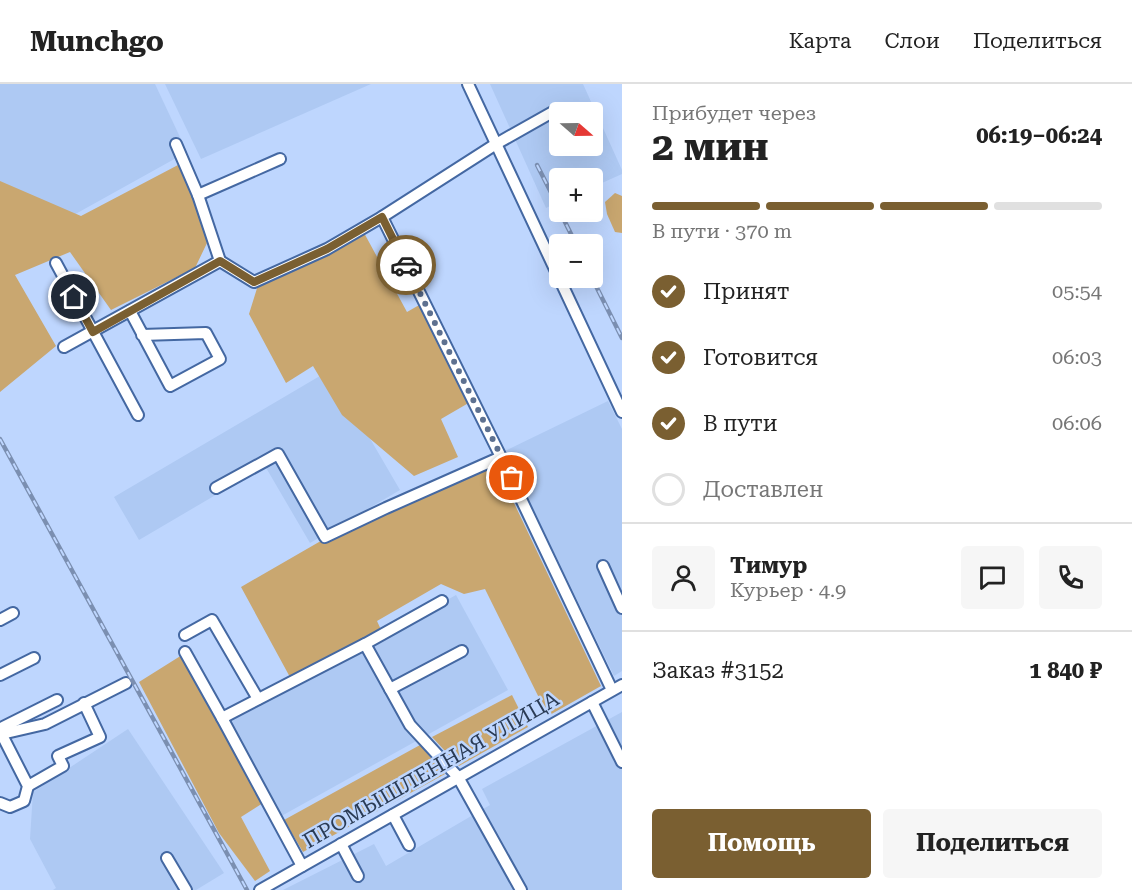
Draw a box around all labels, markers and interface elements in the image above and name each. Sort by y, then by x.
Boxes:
text: Munchgo [30,25,164,58]
text: Карта [789,29,852,53]
text: Слои [885,29,940,53]
text: Поделиться [973,29,1102,53]
text: Прибудет через [652,101,816,125]
north arrow [549,102,603,156]
map controls [549,102,603,288]
text: 06:19–06:24 [976,123,1102,148]
text: 2 мин [652,124,769,170]
button: + [549,168,603,222]
text: В пути · 370 m [652,219,792,243]
button: − [549,234,603,288]
courier [376,235,436,295]
icon: car [390,249,423,282]
pin [48,271,99,322]
icon: check [652,275,685,308]
text: Принят [703,279,790,304]
text: 05:54 [1052,279,1102,303]
icon: home [57,280,90,313]
icon: check [652,341,685,374]
text: Готовится [703,345,818,370]
text: 06:03 [1052,345,1102,369]
icon: check [652,407,685,440]
text: В пути [703,411,778,436]
text: 06:06 [1052,411,1102,435]
pin [486,452,537,503]
icon: bag [495,461,528,494]
text: Доставлен [703,477,823,502]
button: person [652,546,715,609]
button: chat [961,546,1024,609]
button: phone [1039,546,1102,609]
text: Тимур [730,553,807,578]
text: Курьер · 4.9 [730,578,846,602]
text: Заказ #3152 [652,658,784,683]
text: 1 840 ₽ [1029,658,1102,683]
street label: ПРОМЫШЛЕННАЯ УЛИЦА [299,687,564,853]
button: Помощь [652,809,871,878]
button: Поделиться [883,809,1102,878]

